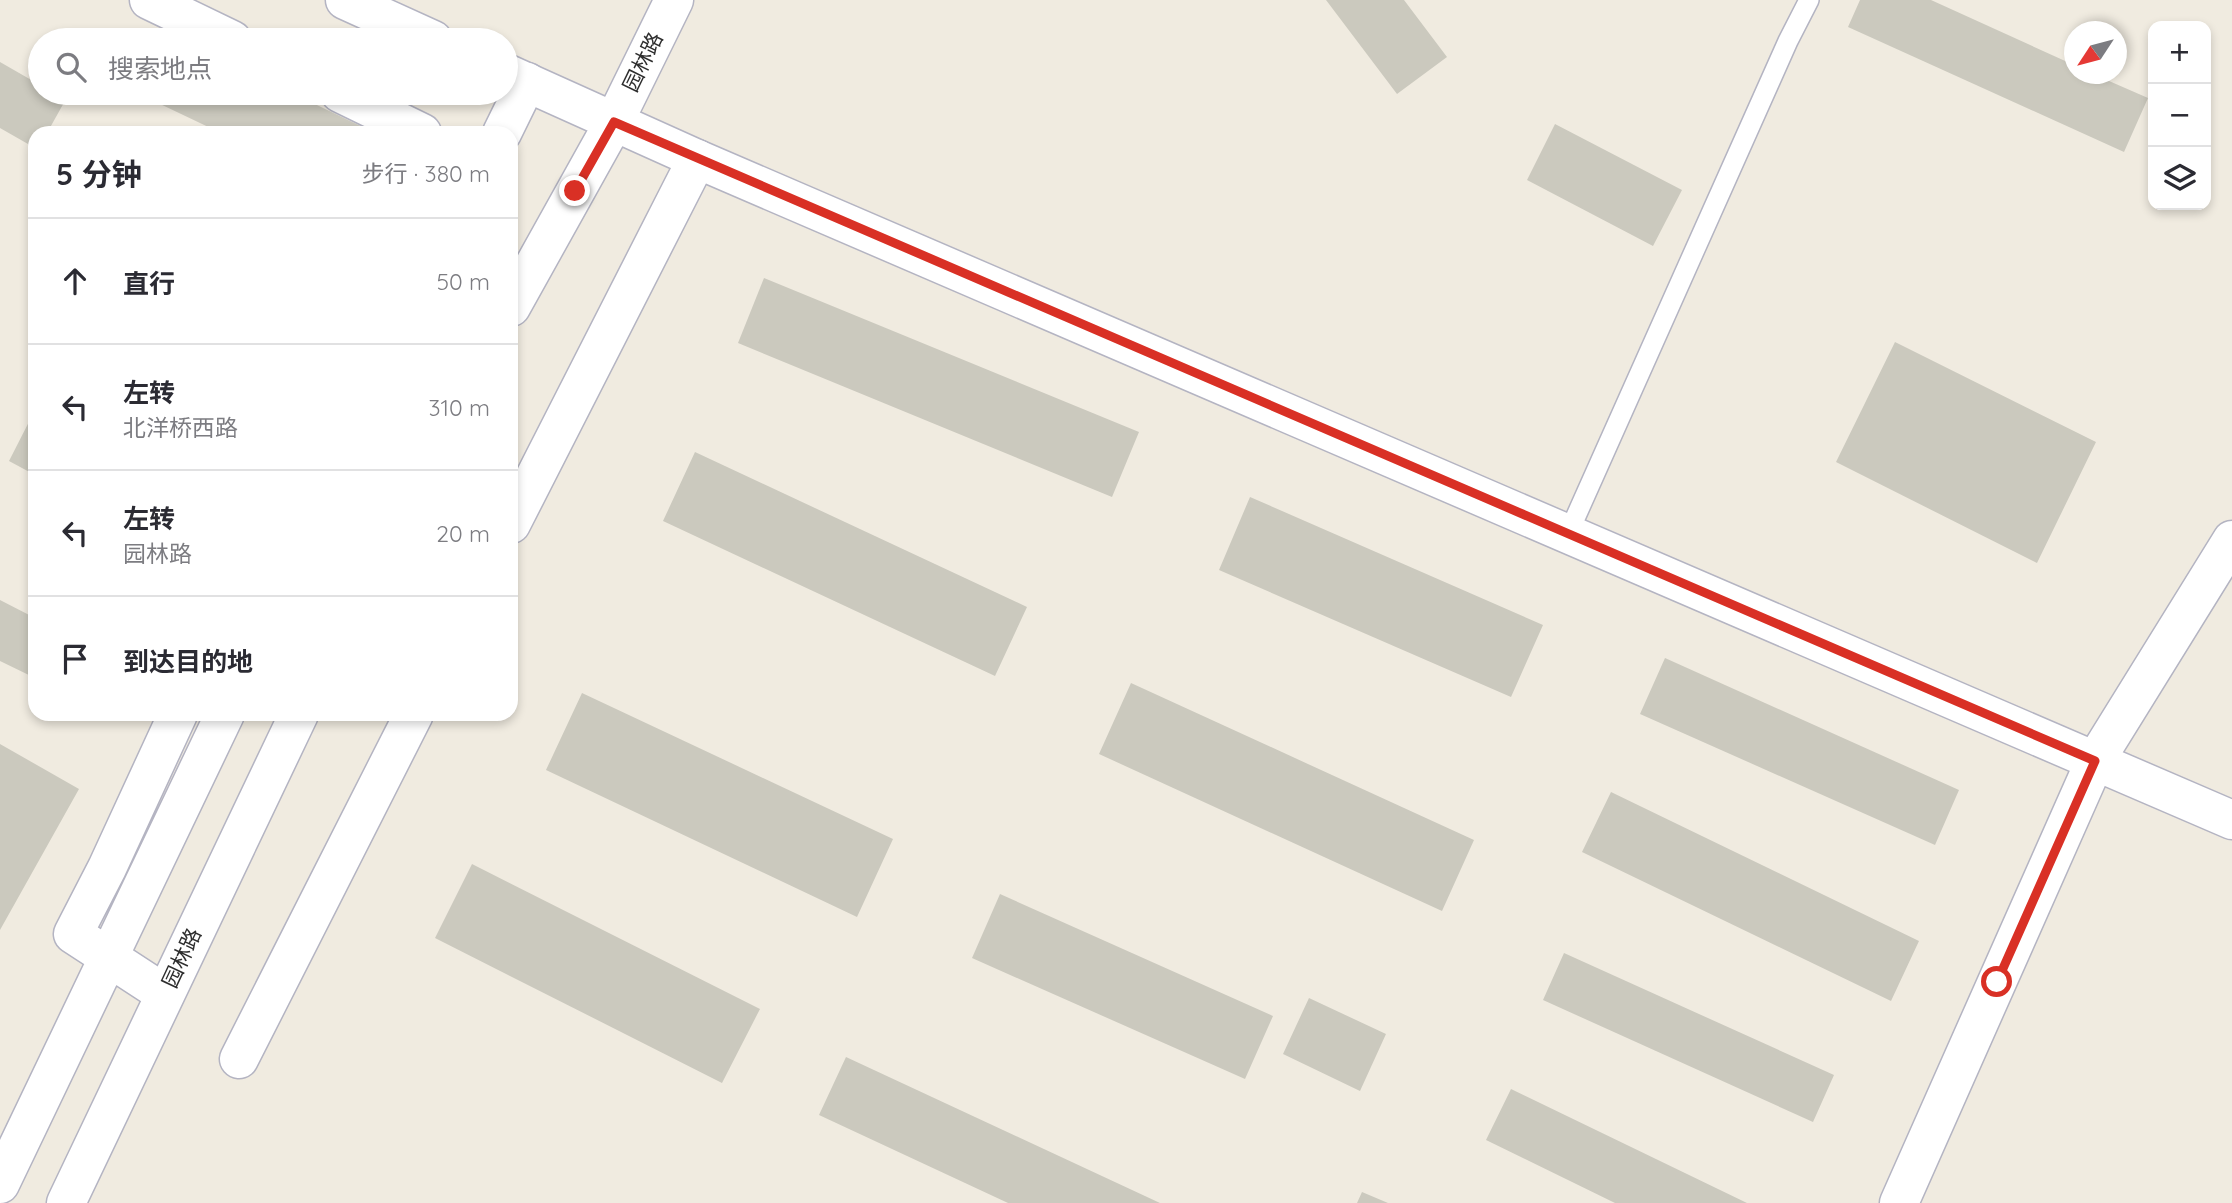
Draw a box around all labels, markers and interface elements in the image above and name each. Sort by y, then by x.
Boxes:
north arrow [2064,21,2127,84]
map controls [2148,21,2211,210]
button: + [2148,21,2211,84]
search box [28,28,518,105]
street label: 园林路 [617,28,668,96]
icon: search [52,48,90,86]
text: 搜索地点 [108,52,212,85]
button: − [2148,84,2211,147]
button: layers [2148,147,2211,210]
text: 5 分钟 [56,155,142,193]
text: 步行 · 380 m [362,159,490,188]
route end [559,175,590,206]
icon: ahead [56,262,94,300]
text: 直行 [123,267,175,300]
text: 50 m [437,267,490,296]
text: 左转 [123,376,175,409]
icon: left [56,388,94,426]
text: 310 m [428,393,490,422]
text: 北洋桥西路 [123,413,238,442]
text: 左转 [123,502,175,535]
icon: left [56,514,94,552]
text: 20 m [436,519,490,548]
text: 园林路 [123,539,192,568]
icon: arrive [56,640,94,678]
text: 到达目的地 [123,645,253,678]
street label: 园林路 [156,924,206,992]
route start [1981,966,2012,997]

